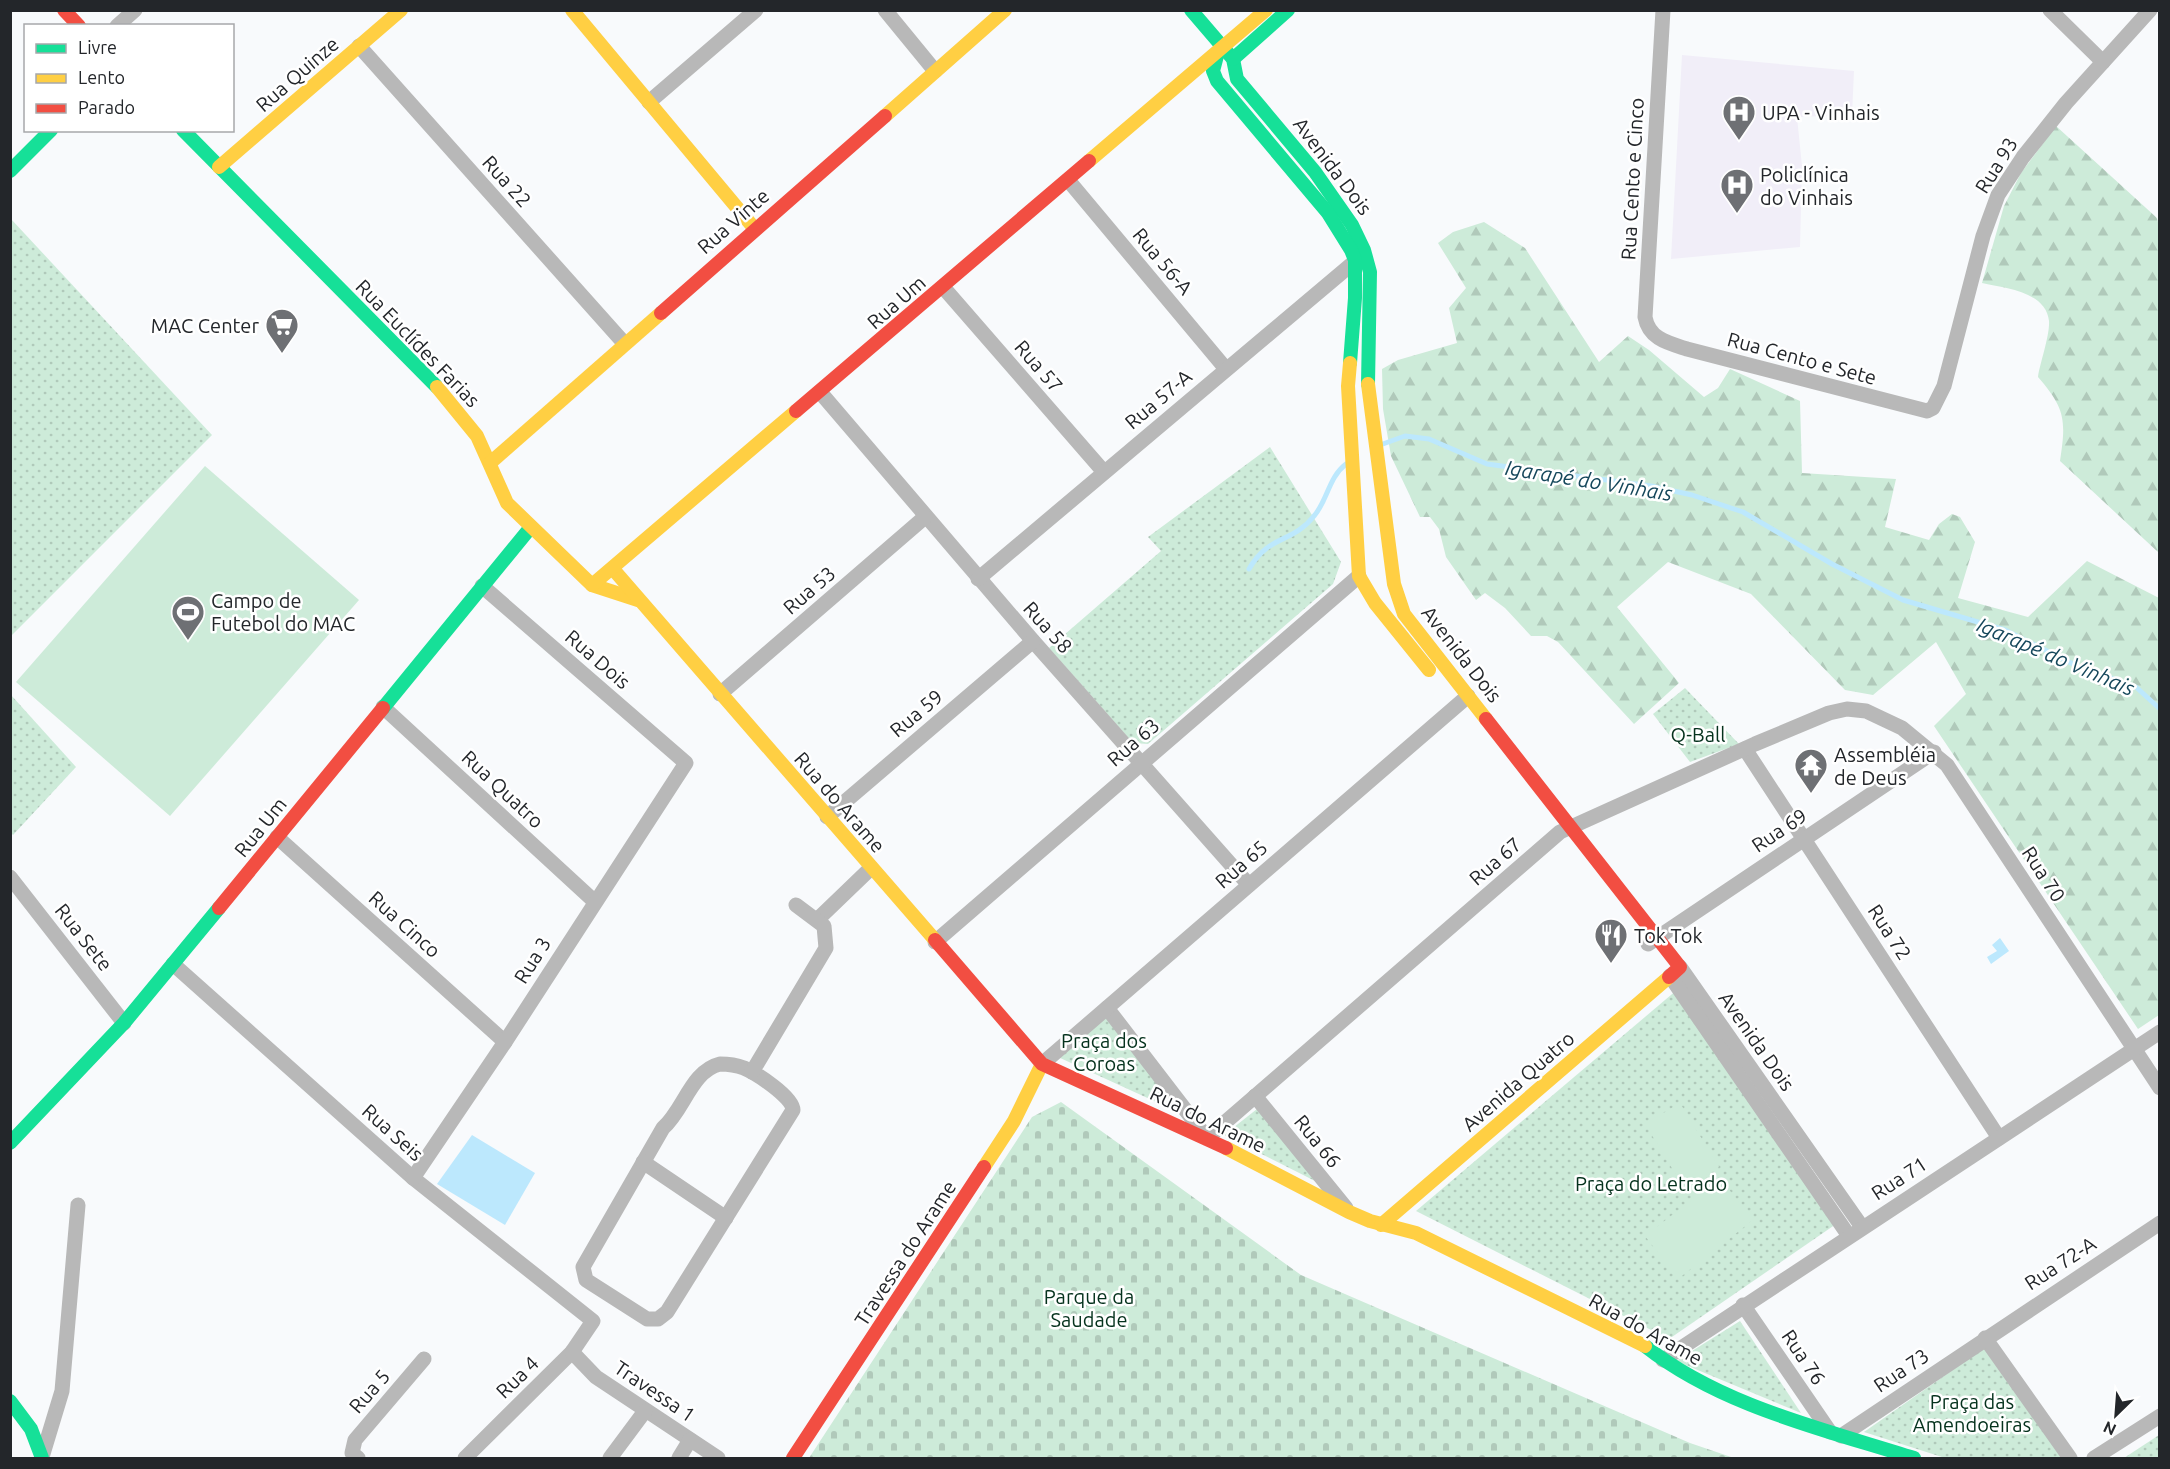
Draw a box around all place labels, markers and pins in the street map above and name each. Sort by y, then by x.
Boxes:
hospital icon: UPA - Vinhais [1721,94,1757,141]
place label: UPA - Vinhais [1762,101,1880,124]
place label: Policlínica do Vinhais [1760,163,1853,209]
hospital icon: Policlínica do Vinhais [1719,167,1755,214]
supermarket icon: MAC Center [264,307,300,354]
place label: MAC Center [151,314,259,337]
place label: Campo de Futebol do MAC [211,589,355,635]
sports icon: Campo de Futebol do MAC [170,594,206,641]
place label: Assembléia de Deus [1834,743,1936,789]
temple icon: Assembléia de Deus [1793,747,1829,794]
restaurant icon: Tok Tok [1593,917,1629,964]
place label: Tok Tok [1634,924,1703,947]

